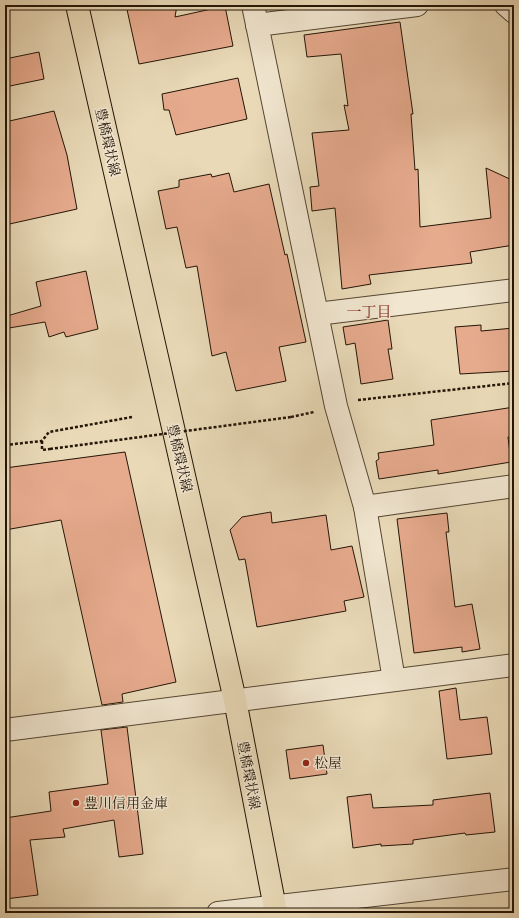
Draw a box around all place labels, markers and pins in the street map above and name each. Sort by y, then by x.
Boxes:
place label: 松屋 [314,755,342,772]
marker: 松屋 [301,758,311,768]
place label: 豊川信用金庫 [84,795,168,812]
marker: 豊川信用金庫 [71,798,81,808]

